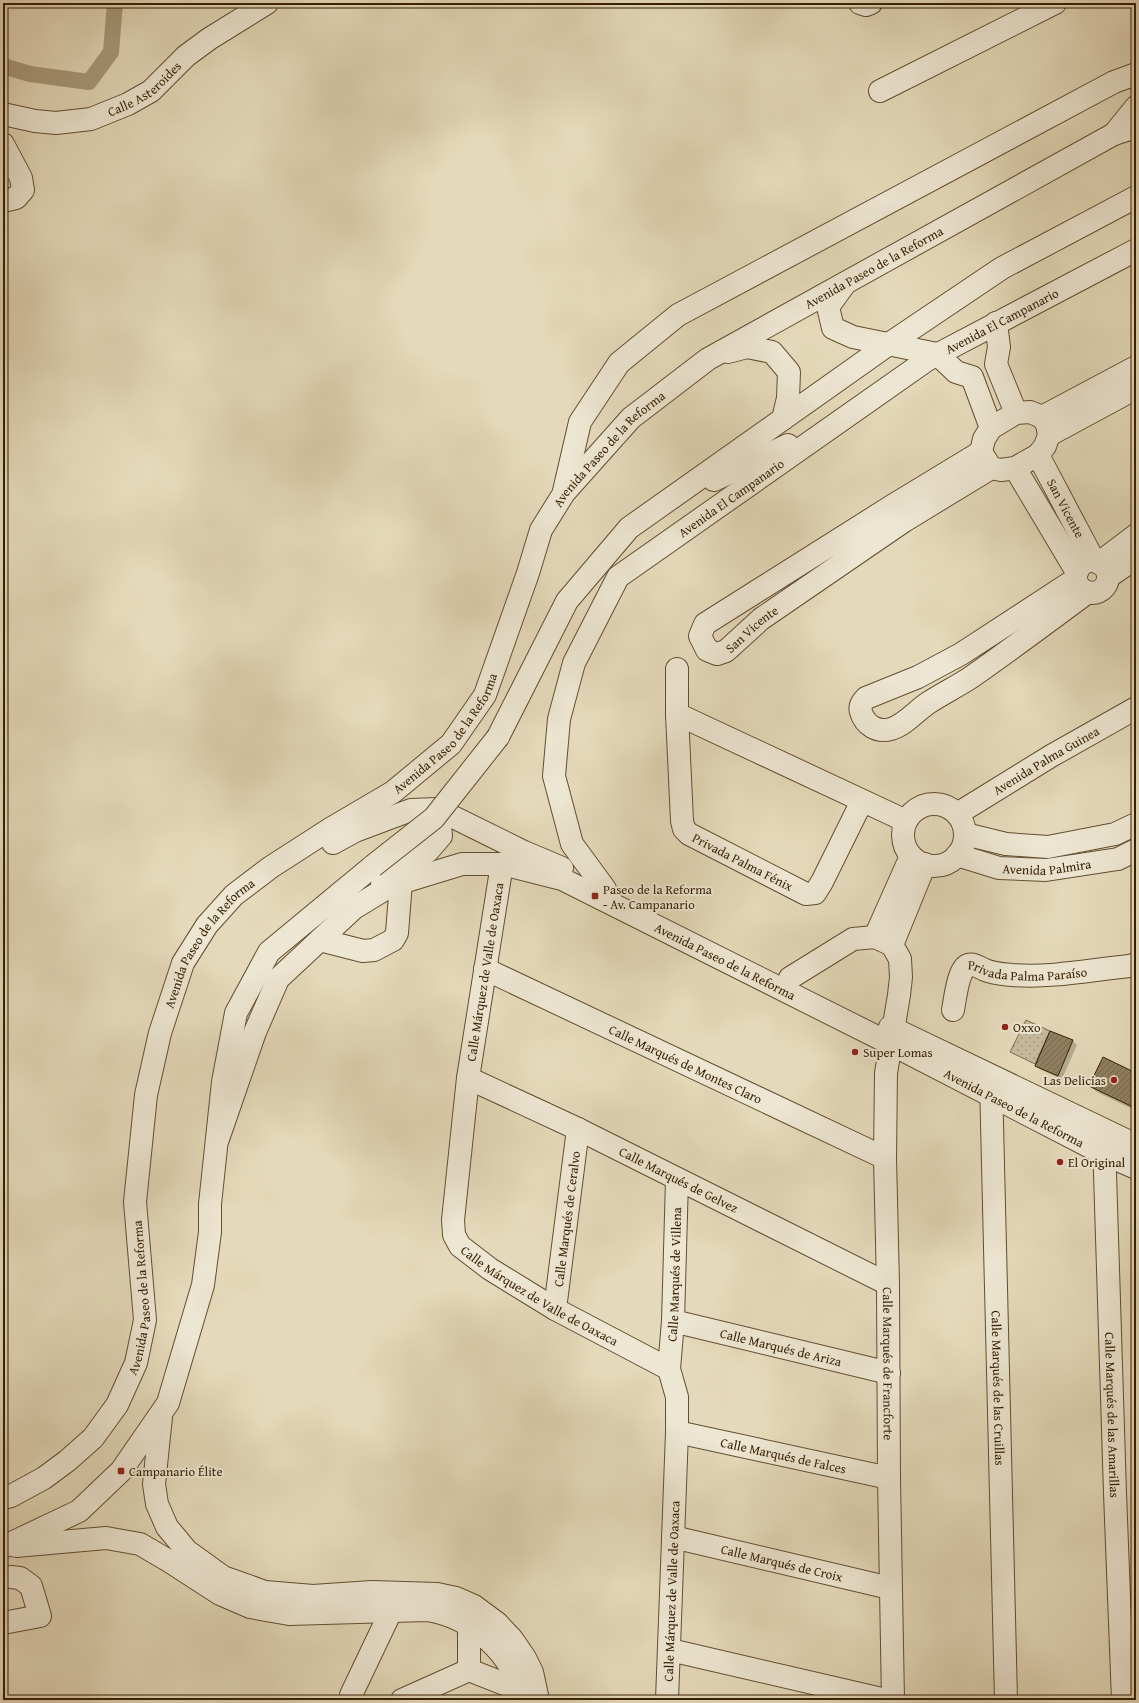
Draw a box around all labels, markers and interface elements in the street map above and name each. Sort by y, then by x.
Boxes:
street label: Calle Asteroides [105,57,185,121]
street label: Avenida Paseo de la Reforma [801,221,947,313]
street label: Avenida El Campanario [942,283,1062,358]
street label: Avenida Paseo de la Reforma [548,385,669,511]
street label: Avenida El Campanario [674,454,788,542]
street label: San Vicente [1043,475,1090,541]
street label: San Vicente [721,601,782,657]
street label: Avenida Paseo de la Reforma [389,670,502,798]
street label: Avenida Palma Guinea [989,721,1103,799]
street label: Privada Palma Fénix [689,828,797,896]
street label: Avenida Palmira [1002,854,1093,880]
street label: Avenida Paseo de la Reforma [159,873,259,1011]
street label: Calle Márquez de Valle de Oaxaca [461,880,509,1063]
place label: Paseo de la Reforma - Av. Campanario [603,880,713,914]
marker: Paseo de la Reforma - Av. Campanario [590,891,600,901]
street label: Avenida Paseo de la Reforma [651,918,800,1005]
street label: Privada Palma Paraíso [967,955,1088,985]
place label: Oxxo [1013,1018,1041,1037]
street label: Calle Marqués de Montes Claro [606,1019,766,1108]
marker: Oxxo [1000,1022,1010,1032]
place label: Super Lomas [863,1043,933,1062]
marker: Super Lomas [850,1047,860,1057]
street label: Avenida Paseo de la Reforma [941,1063,1088,1152]
place label: Las Delicias [1043,1071,1106,1090]
marker: Las Delicias [1109,1075,1119,1085]
street label: Calle Marqués de Gelvez [616,1142,742,1217]
street label: Calle Marqués de Ceralvo [548,1149,585,1288]
place label: El Original [1068,1153,1126,1172]
marker: El Original [1055,1157,1065,1167]
street label: Calle Marqués de Villena [662,1206,686,1342]
street label: Avenida Paseo de la Reforma [122,1219,155,1378]
street label: Calle Márquez de Valle de Oaxaca [457,1241,622,1351]
street label: Calle Marqués de Francforte [879,1287,898,1440]
street label: Calle Marqués de las Cruillas [987,1310,1010,1466]
street label: Calle Marqués de Ariza [718,1323,844,1371]
street label: Calle Marqués de las Amarillas [1100,1332,1125,1498]
street label: Calle Marqués de Falces [719,1432,848,1478]
place label: Campanario Élite [129,1462,223,1481]
marker: Campanario Élite [116,1466,126,1476]
street label: Calle Márquez de Valle de Oaxaca [658,1499,684,1682]
street label: Calle Marqués de Croix [719,1539,845,1586]

